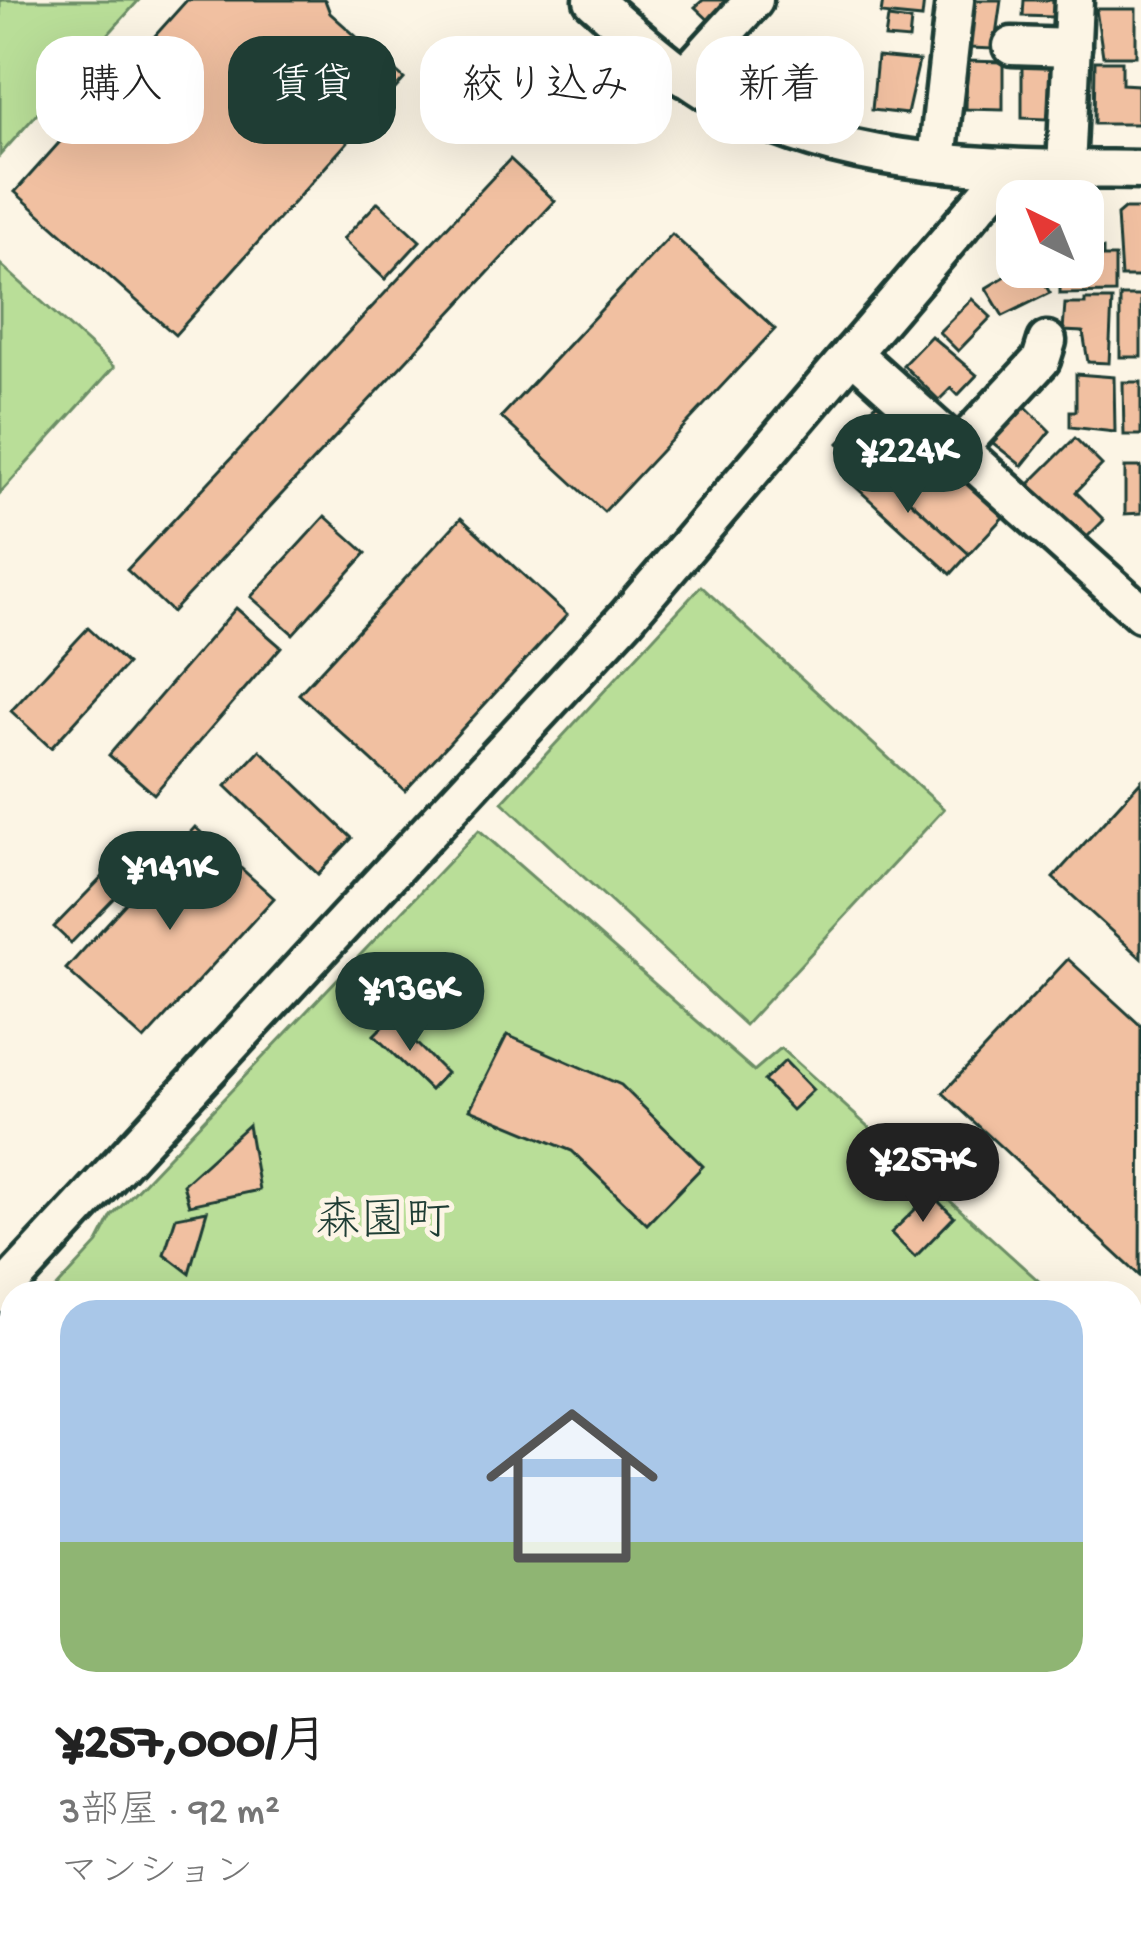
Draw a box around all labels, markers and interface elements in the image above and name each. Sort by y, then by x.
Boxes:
chip: 購入 [36,36,204,144]
chip: 賃貸 [228,36,396,144]
chip: 絞り込み [420,36,672,144]
chip: 新着 [696,36,864,144]
north arrow [996,180,1104,288]
map controls [996,180,1104,288]
pin: ¥224K [824,414,992,516]
text: ¥224K [860,430,956,476]
pin: ¥141K [86,831,254,933]
text: ¥141K [125,847,215,893]
pin: ¥136K [326,952,494,1054]
text: ¥136K [362,968,458,1014]
pin: ¥257K [839,1123,1007,1225]
text: ¥257K [873,1139,973,1185]
district label: 森園町 [315,1196,451,1251]
icon: home [464,1378,680,1594]
text: ¥257,000/月 [60,1716,328,1776]
text: 3部屋 · 92 m² [60,1791,280,1837]
text: マンション [60,1852,253,1898]

